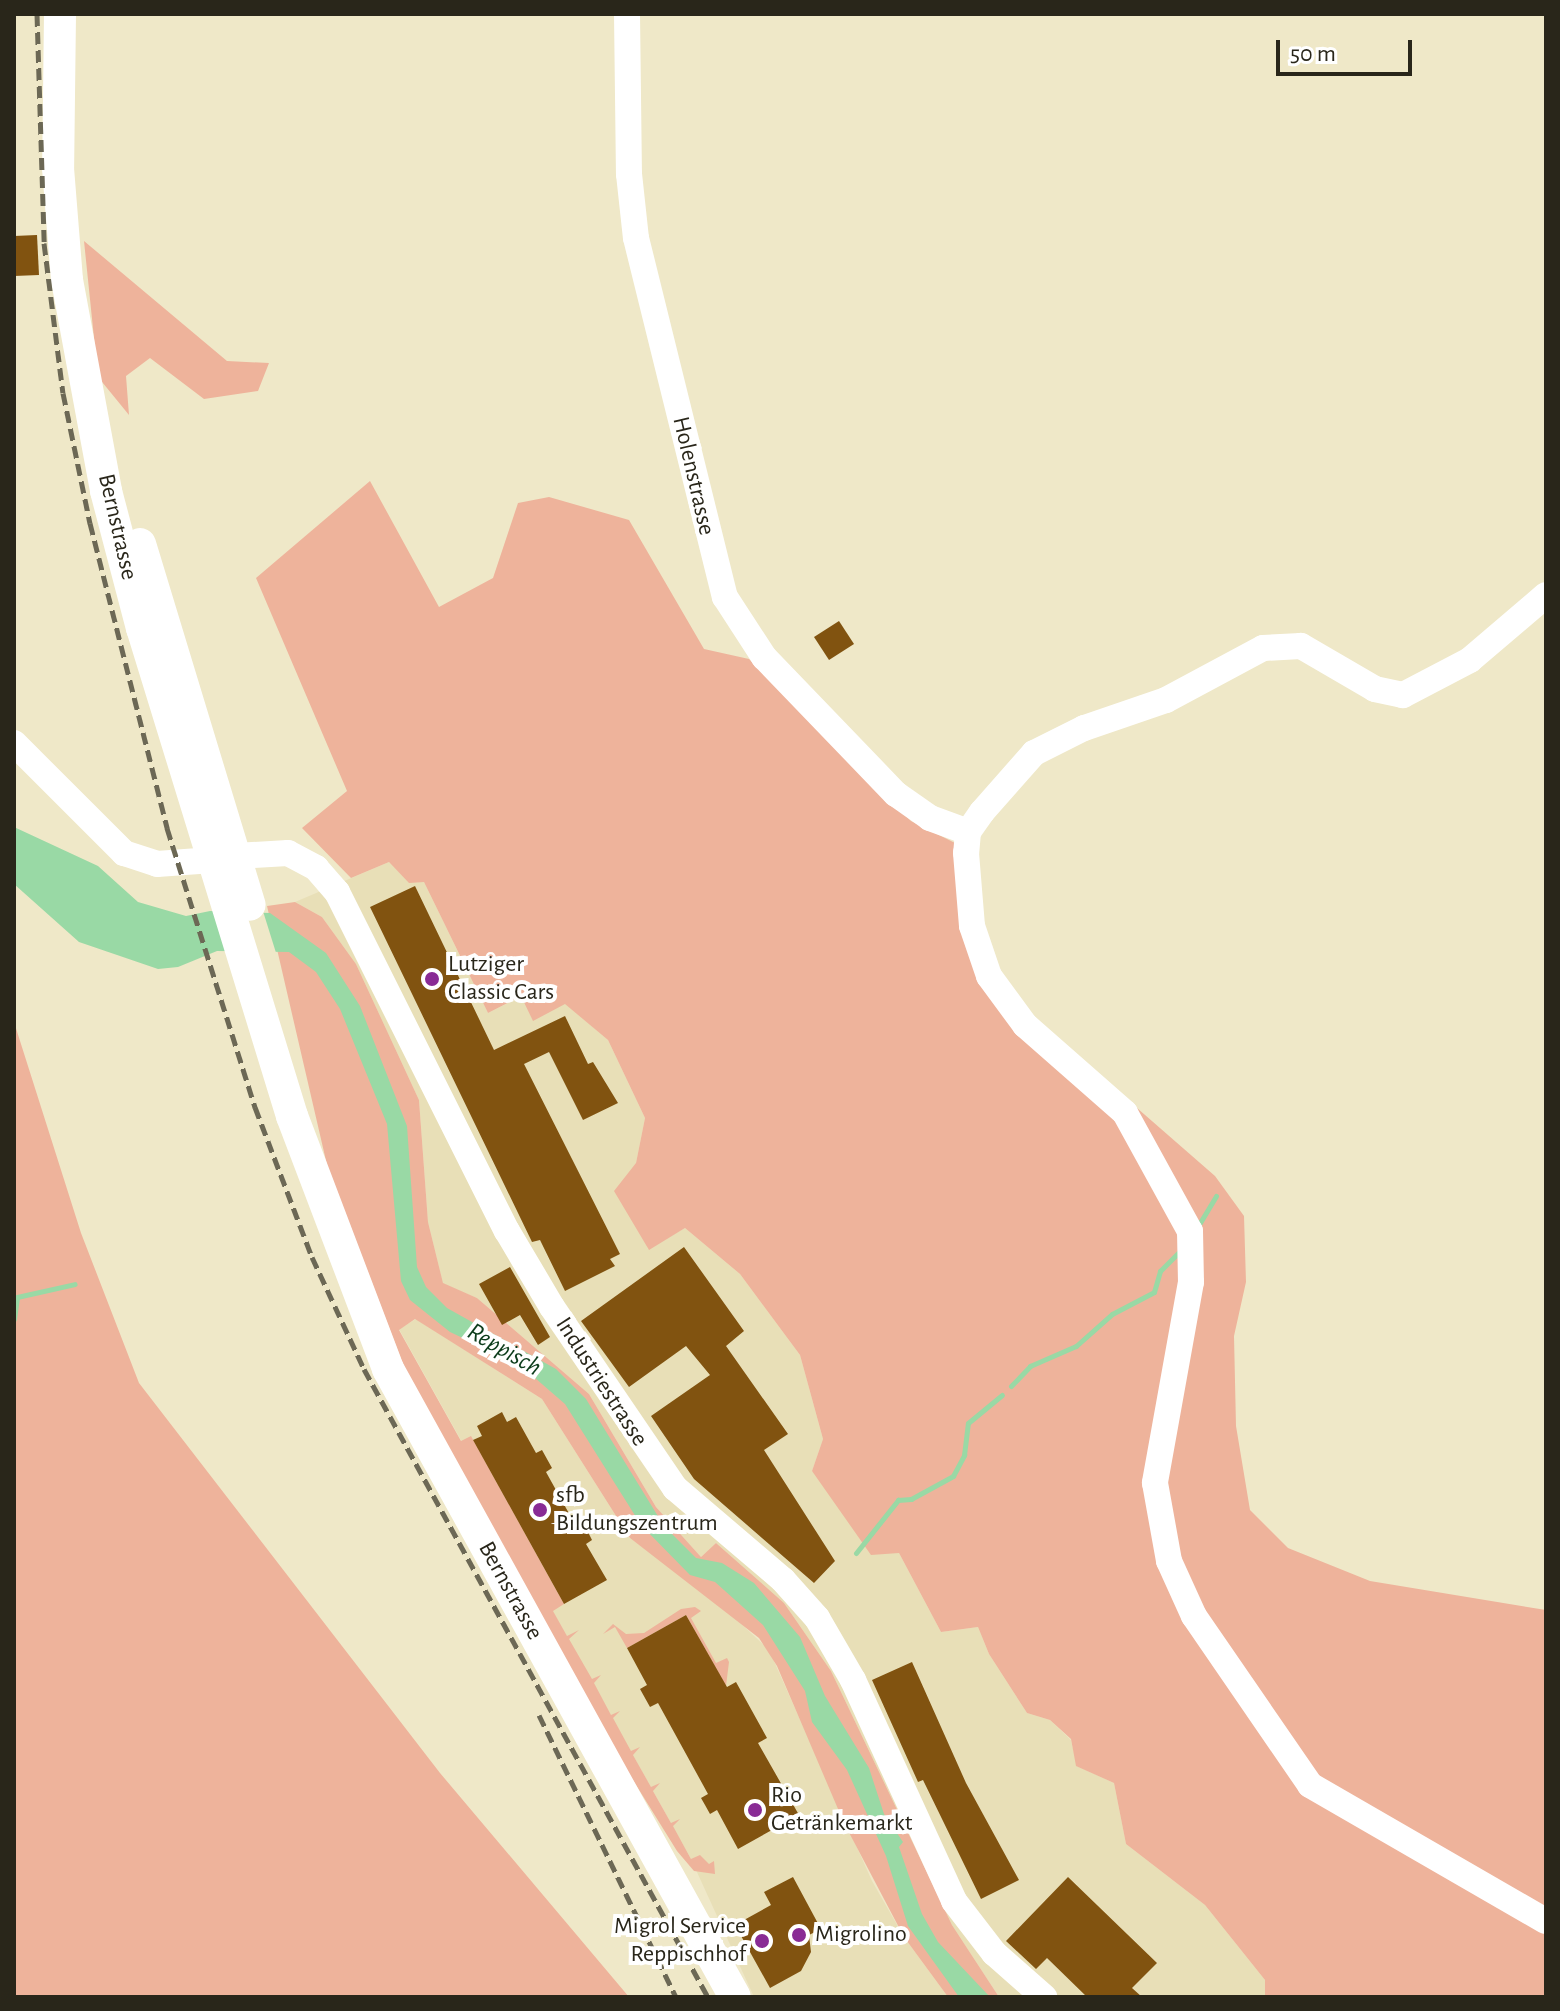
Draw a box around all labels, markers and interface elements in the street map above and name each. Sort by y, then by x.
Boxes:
scale bar [1280,24,1416,74]
text: 50 m [1290,42,1336,66]
street label: Holenstrasse [665,414,721,538]
street label: Bernstrasse [91,471,143,583]
place label: Lutziger Classic Cars [448,951,554,1007]
marker: Lutziger Classic Cars [423,970,441,988]
street label: Industriestrasse [549,1312,653,1452]
water label: Reppisch [461,1316,547,1384]
place label: sfb Bildungszentrum [556,1482,718,1538]
marker: sfb Bildungszentrum [531,1501,549,1519]
street label: Bernstrasse [471,1537,549,1645]
place label: Rio Getränkemarkt [771,1782,912,1838]
marker: Rio Getränkemarkt [746,1801,764,1819]
place label: Migrol Service Reppischhof [614,1913,746,1969]
place label: Migrolino [815,1921,907,1949]
marker: Migrolino [790,1926,808,1944]
marker: Migrol Service Reppischhof [753,1932,771,1950]

